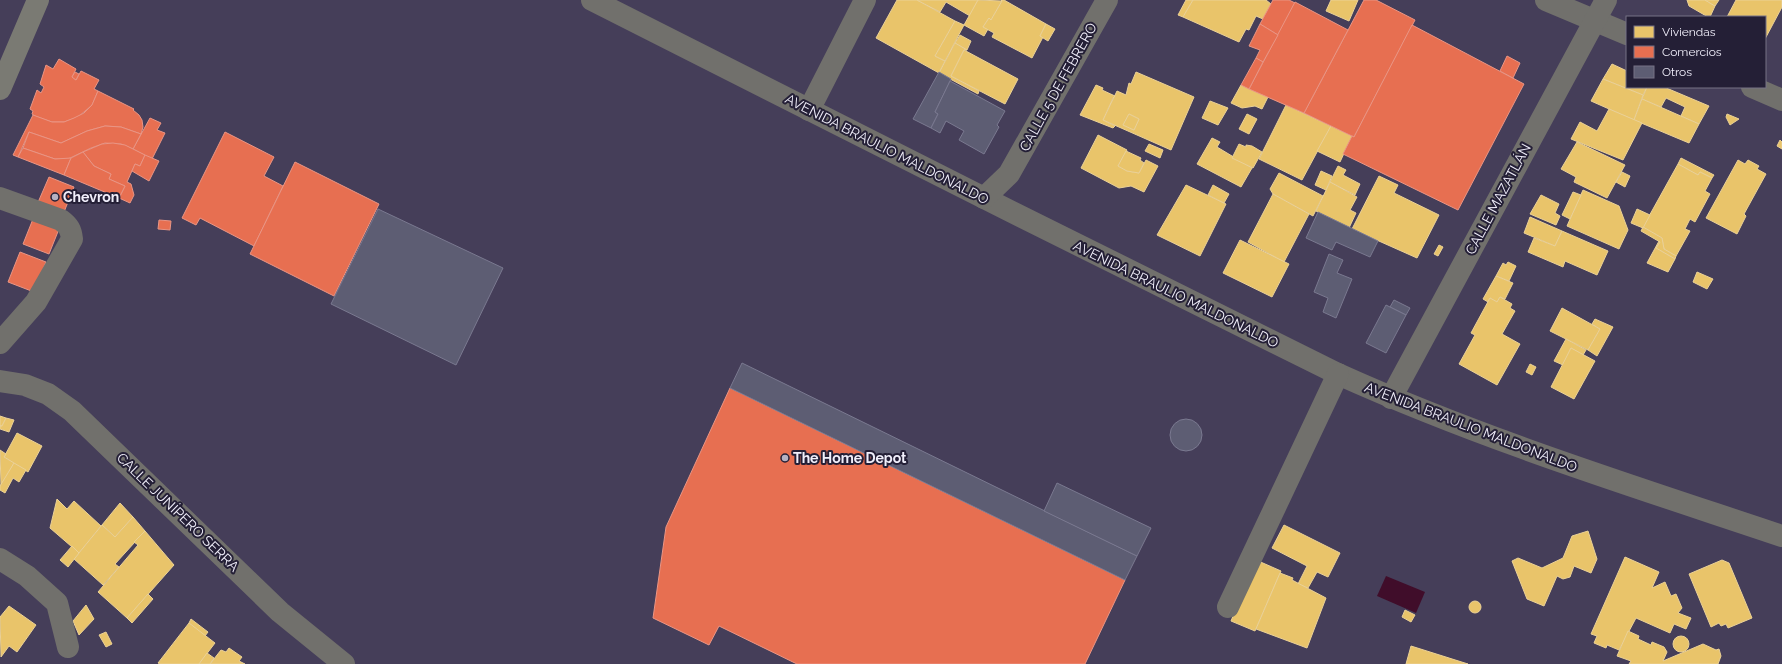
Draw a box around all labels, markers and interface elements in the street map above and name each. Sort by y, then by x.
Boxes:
legend [1626,16,1766,88]
street label: CALLE 5 DE FEBRERO [1016,20,1100,154]
text: Viviendas [1662,25,1716,39]
text: Comercios [1662,45,1722,59]
text: Otros [1662,65,1692,79]
street label: AVENIDA BRAULIO MALDONALDO [783,90,991,208]
street label: CALLE MAZATLÁN [1461,140,1534,257]
place label: Chevron [63,189,119,205]
marker: Chevron [50,192,60,202]
street label: AVENIDA BRAULIO MALDONALDO [1071,237,1281,351]
street label: AVENIDA BRAULIO MALDONALDO [1362,379,1580,475]
street label: CALLE JUNÍPERO SERRA [114,449,244,575]
place label: The Home Depot [793,450,907,466]
marker: The Home Depot [780,453,790,463]

